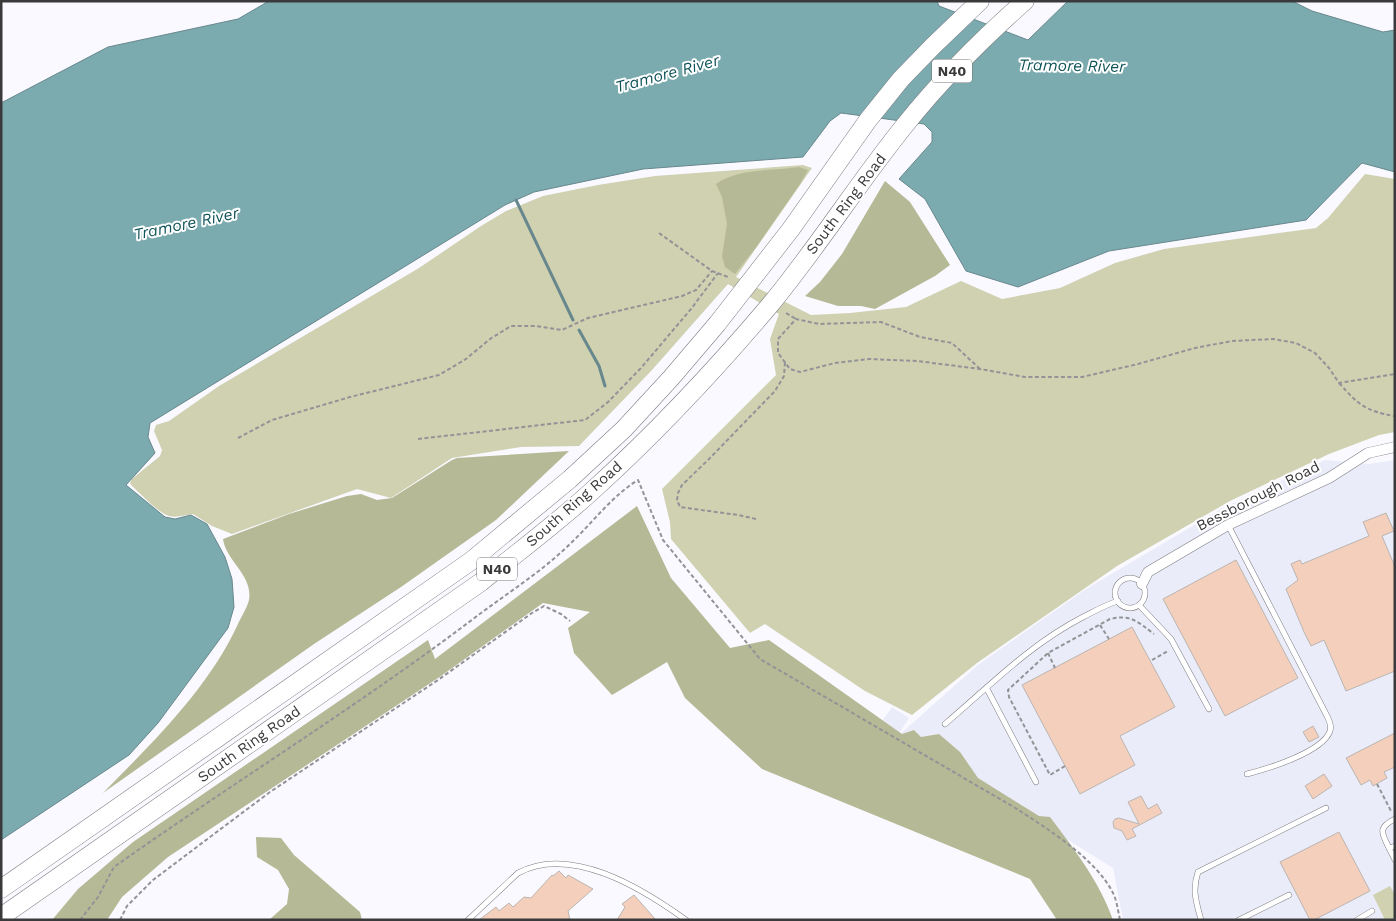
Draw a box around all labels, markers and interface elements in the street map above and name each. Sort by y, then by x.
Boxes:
water label: Tramore River [613,50,722,96]
water label: Tramore River [1018,55,1126,76]
road number: N40 [932,59,972,82]
street label: South Ring Road [802,150,890,258]
water label: Tramore River [132,203,241,244]
street label: South Ring Road [522,457,626,551]
street label: Bessborough Road [1193,457,1323,535]
road number: N40 [477,558,517,580]
street label: South Ring Road [194,702,304,786]

